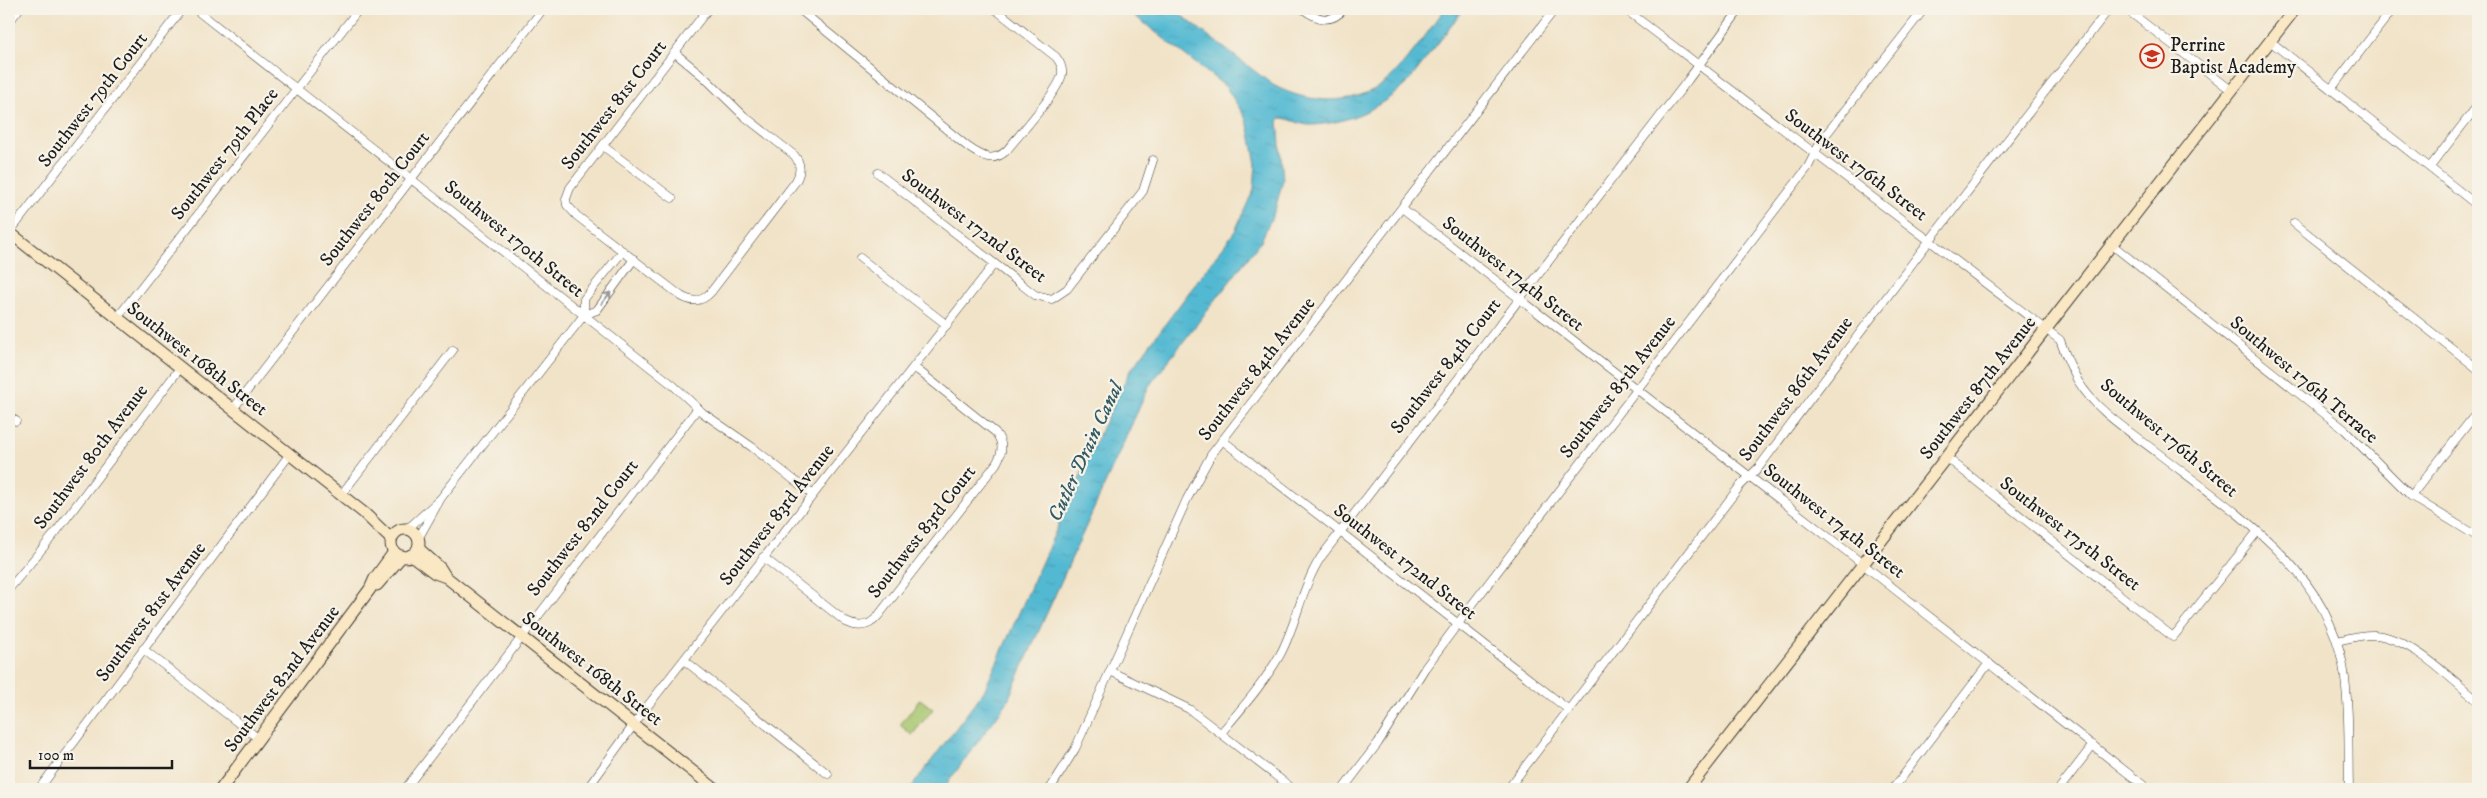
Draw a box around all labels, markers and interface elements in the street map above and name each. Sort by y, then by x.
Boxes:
street label: Southwest 79th Court [33,28,153,172]
place label: Perrine Baptist Academy [2170,34,2297,79]
street label: Southwest 81st Court [556,36,672,174]
school or university icon: Perrine Baptist Academy [2139,43,2165,69]
street label: Southwest 79th Place [166,83,284,225]
street label: Southwest 176th Street [1780,104,1932,226]
street label: Southwest 80th Court [315,127,435,271]
street label: Southwest 172nd Street [897,164,1051,288]
street label: Southwest 170th Street [440,176,588,302]
street label: Southwest 174th Street [1438,212,1588,336]
one-way arrow [601,292,612,305]
street label: Southwest 84th Avenue [1194,292,1320,445]
street label: Southwest 84th Court [1386,294,1506,438]
street label: Southwest 168th Street [122,297,272,421]
street label: Southwest 85th Avenue [1555,311,1681,463]
street label: Southwest 176th Terrace [2225,311,2383,449]
street label: Southwest 86th Avenue [1734,312,1858,466]
street label: Southwest 87th Avenue [1915,312,2041,464]
street label: Southwest 176th Street [2095,374,2243,502]
water label: Cutler Drain Canal [1043,377,1130,526]
street label: Southwest 80th Avenue [29,380,153,534]
street label: Southwest 83rd Avenue [715,440,839,590]
street label: Southwest 82nd Court [522,455,644,601]
street label: Southwest 174th Street [1759,459,1909,583]
street label: Southwest 83rd Court [863,461,981,603]
street label: Southwest 175th Street [1995,472,2145,596]
street label: Southwest 172nd Street [1329,499,1481,625]
street label: Southwest 81st Avenue [91,538,211,686]
street label: Southwest 82nd Avenue [219,601,345,757]
street label: Southwest 168th Street [517,607,667,731]
scale bar [30,738,172,770]
text: 100 m [38,746,74,765]

